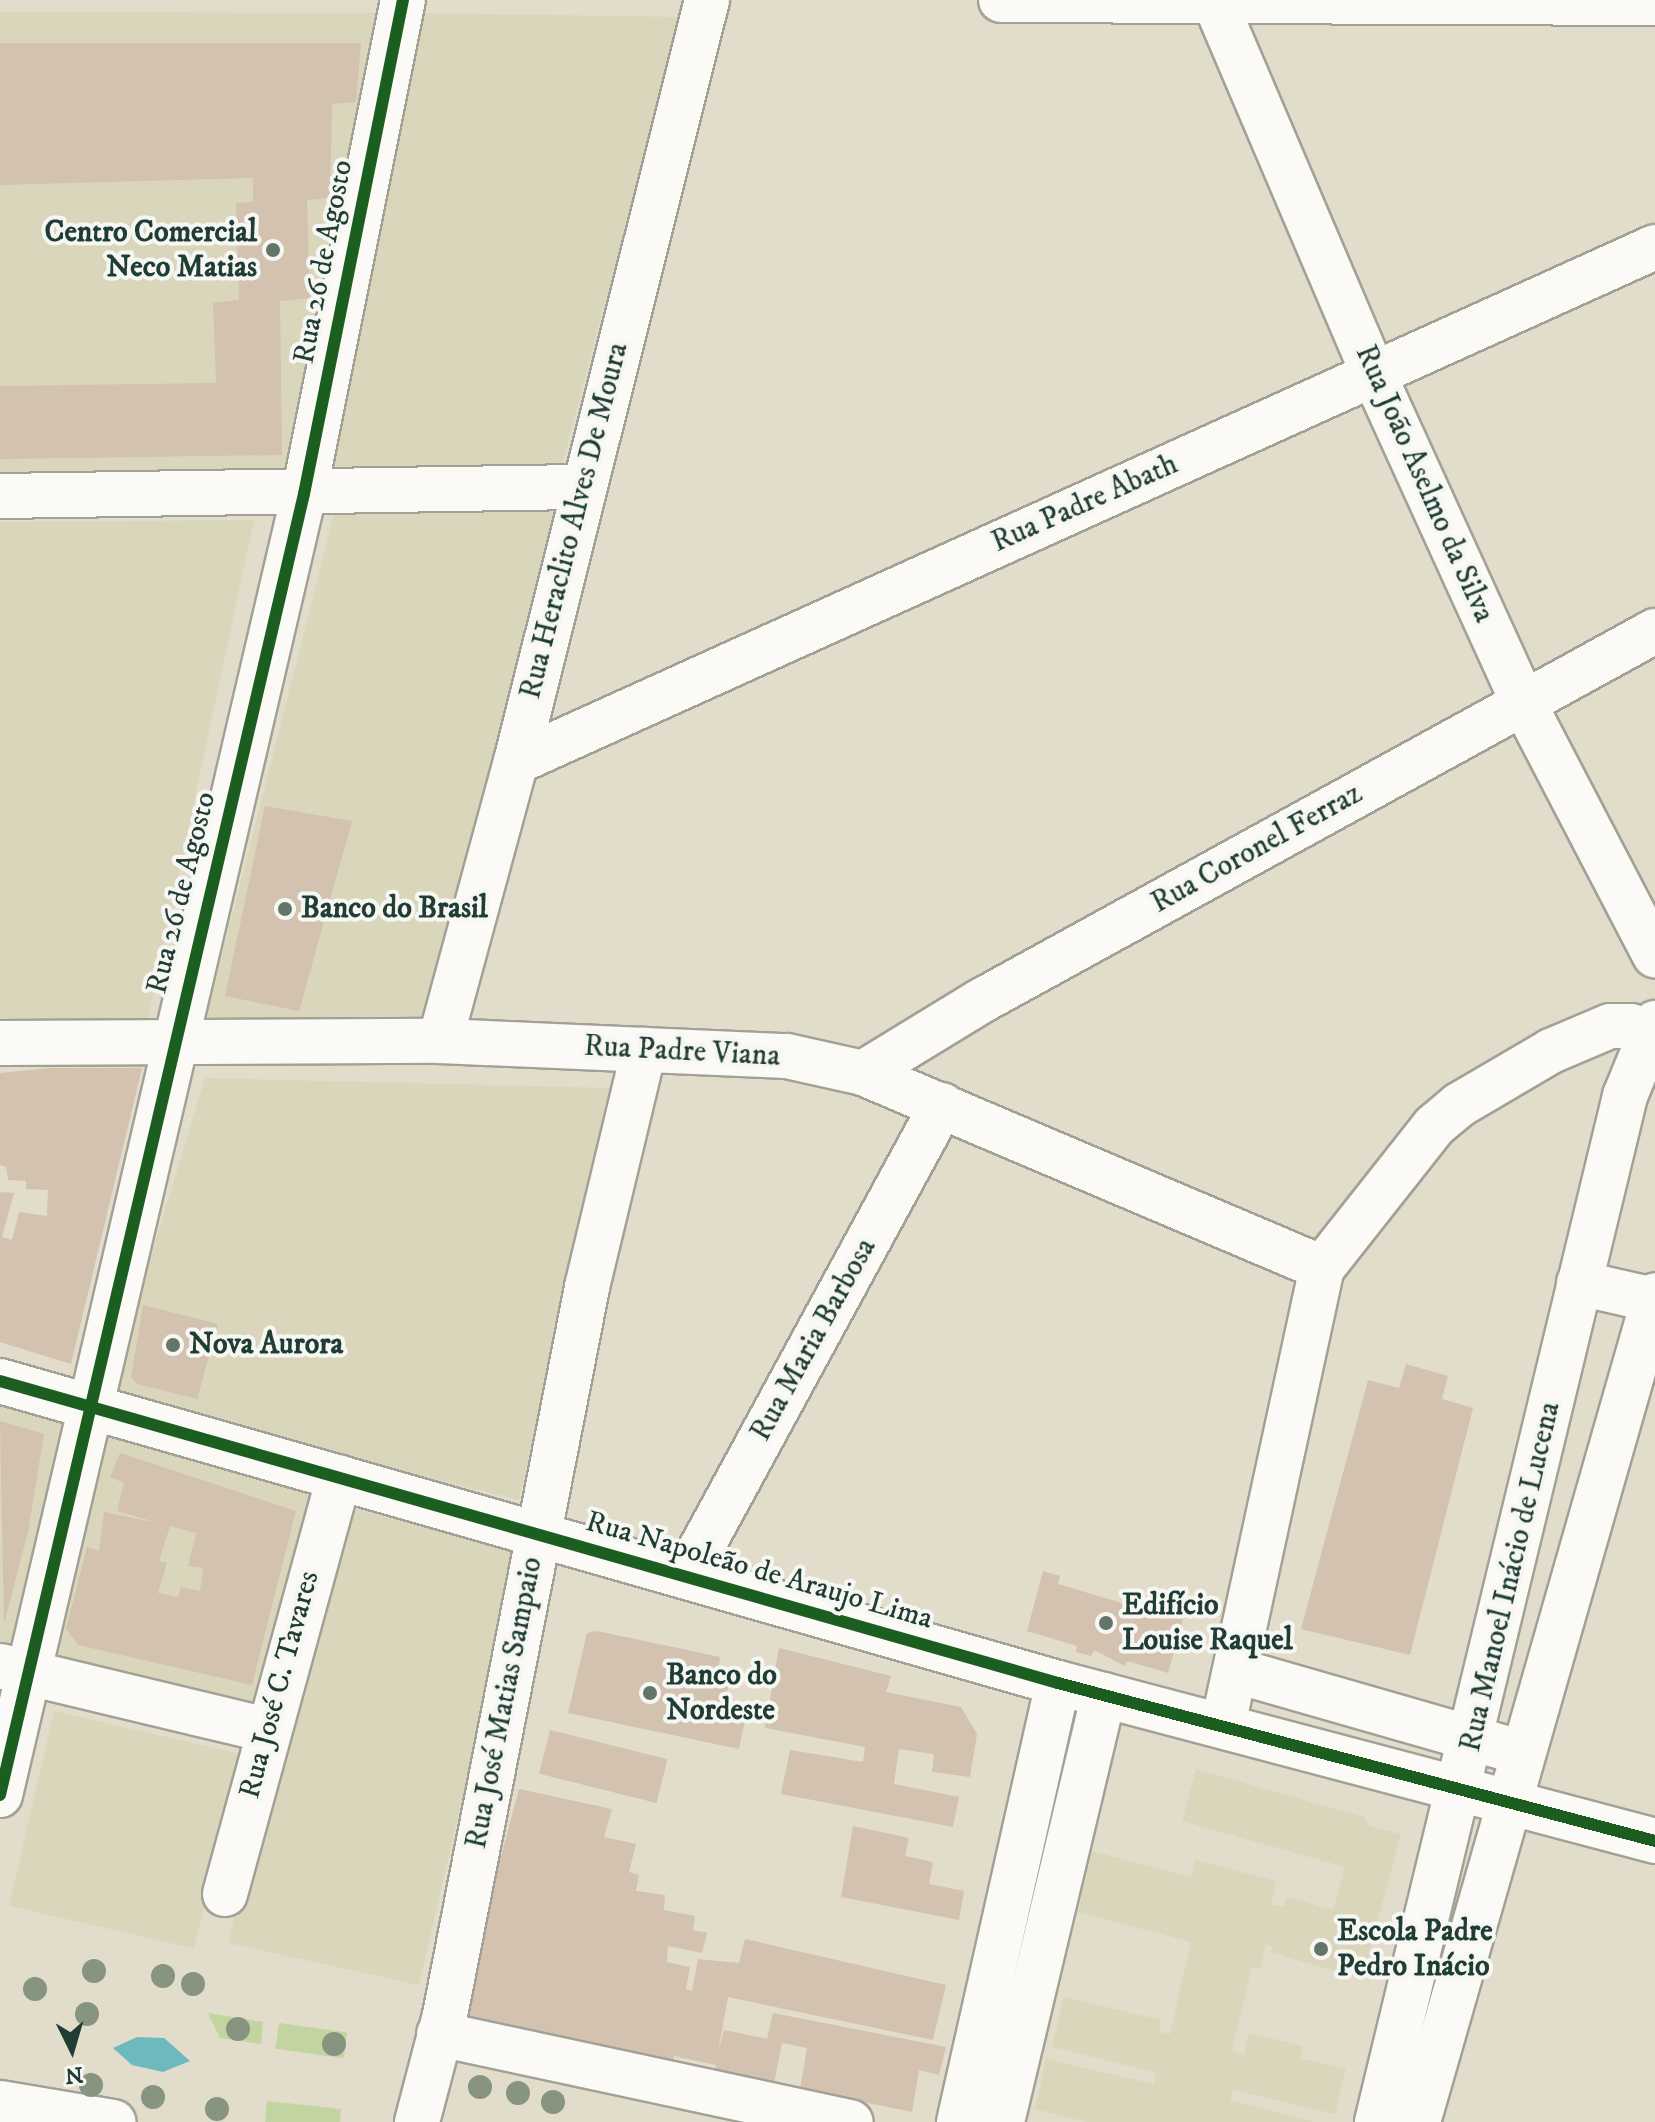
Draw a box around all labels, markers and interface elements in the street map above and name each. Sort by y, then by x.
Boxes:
street label: Rua 26 de Agosto [287,157,361,367]
place label: Centro Comercial Neco Matias [44,215,257,286]
marker: Centro Comercial Neco Matias [264,241,282,259]
street label: Rua Heraclito Alves De Moura [513,339,637,703]
street label: Rua João Aselmo da Silva [1347,340,1501,628]
street label: Rua Padre Abath [986,447,1184,561]
street label: Rua Coronel Ferraz [1145,776,1369,922]
street label: Rua 26 de Agosto [140,788,224,998]
place label: Banco do Brasil [301,891,488,927]
marker: Banco do Brasil [276,900,294,918]
street label: Rua Padre Viana [583,1029,781,1075]
street label: Rua Maria Barbosa [743,1232,885,1448]
place label: Nova Aurora [189,1327,343,1363]
marker: Nova Aurora [164,1336,182,1354]
street label: Rua Manoel Inácio de Lucena [1453,1399,1569,1755]
street label: Rua Napoleão de Araujo Lima [581,1504,937,1638]
street label: Rua José Matias Sampaio [459,1554,551,1852]
street label: Rua José C. Tavares [232,1567,328,1803]
place label: Edifício Louise Raquel [1122,1588,1293,1658]
marker: Edifício Louise Raquel [1097,1614,1115,1632]
place label: Banco do Nordeste [666,1658,777,1728]
marker: Banco do Nordeste [641,1684,659,1702]
place label: Escola Padre Pedro Inácio [1337,1914,1493,1984]
marker: Escola Padre Pedro Inácio [1312,1940,1330,1958]
north arrow [32,2010,112,2090]
text: N [64,2060,84,2089]

